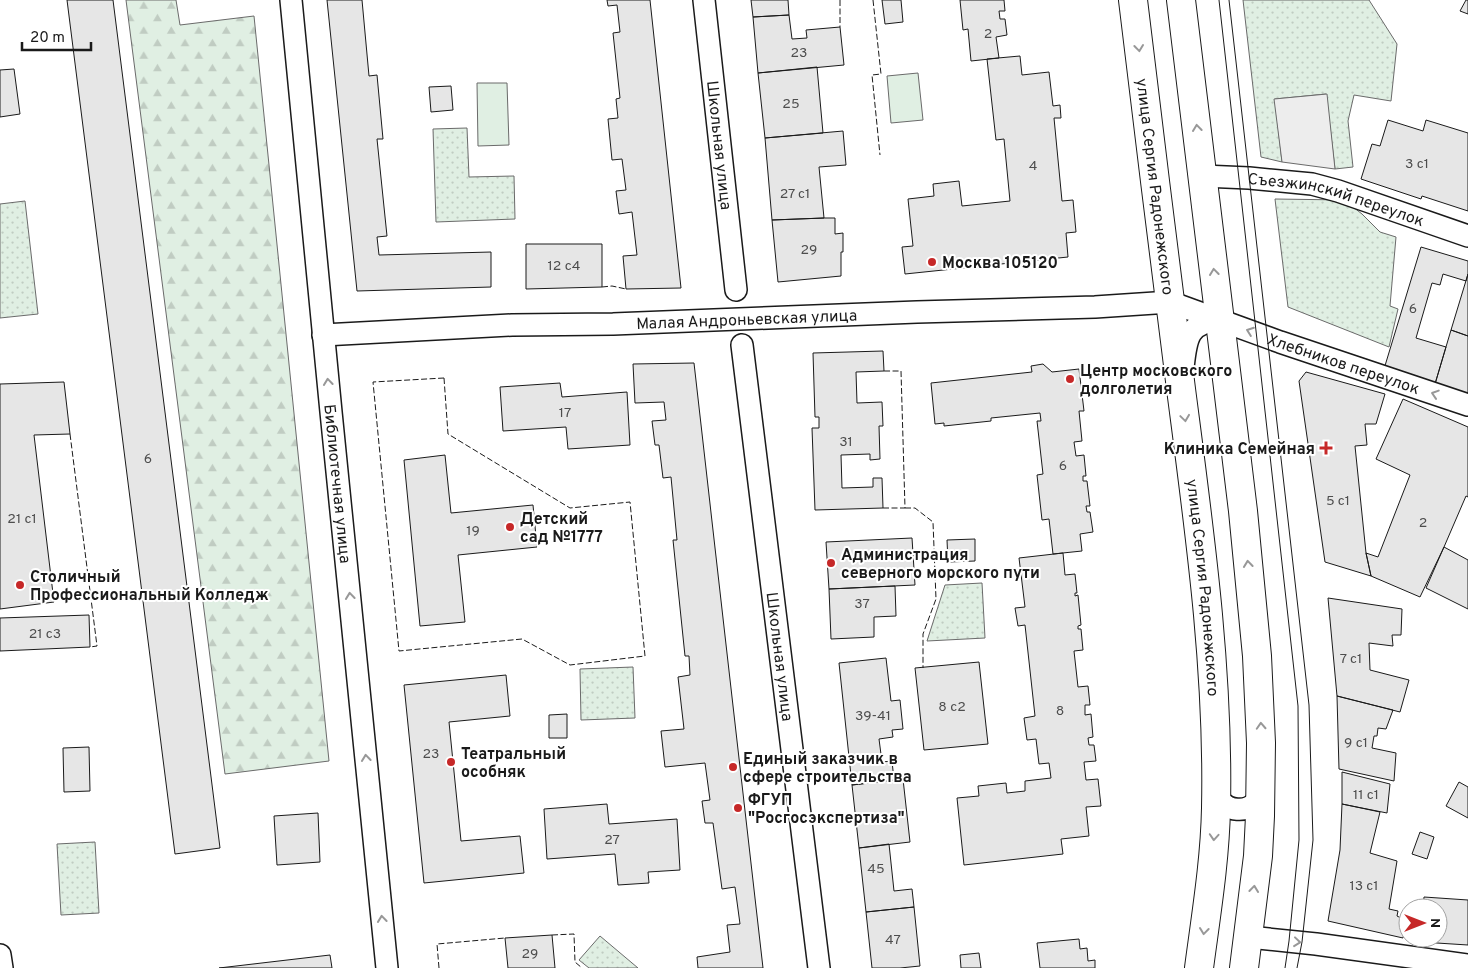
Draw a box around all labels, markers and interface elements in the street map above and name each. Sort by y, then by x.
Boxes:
scale bar [22,20,91,52]
house number: 2 [984,26,992,43]
text: 20 m [30,29,65,48]
house number: 23 [791,45,808,62]
one-way arrow [1133,45,1144,53]
street label: улица Сергия Радонежского [1131,77,1177,296]
street label: Школьная улица [701,80,735,211]
house number: 25 [782,96,800,113]
one-way arrow [1192,124,1203,132]
house number: 3 с1 [1405,156,1429,173]
house number: 4 [1029,158,1037,175]
street label: Съезжинский переулок [1247,170,1426,232]
house number: 27 с1 [780,186,810,203]
house number: 29 [801,242,817,259]
place label: Москва 105120 [942,254,1058,274]
marker: Москва 105120 [926,256,938,268]
house number: 12 с4 [548,258,580,275]
one-way arrow [1209,268,1220,276]
house number: 6 [1409,301,1417,318]
street label: Малая Андроньевская улица [636,306,858,335]
one-way arrow [1246,327,1255,337]
street label: Хлебников переулок [1264,330,1422,400]
place label: Центр московского долголетия [1080,362,1232,400]
marker: Центр московского долголетия [1064,373,1076,385]
one-way arrow [323,378,334,386]
one-way arrow [1432,390,1440,400]
street label: Библиотечная улица [318,403,354,564]
house number: 17 [559,405,571,422]
one-way arrow [1179,414,1189,422]
house number: 31 [839,434,853,451]
place label: Клиника Семейная [1164,440,1315,460]
marker: Клиника Семейная [1319,441,1333,455]
house number: 6 [144,451,152,468]
house number: 6 [1059,458,1067,475]
street label: улица Сергия Радонежского [1181,478,1222,697]
house number: 5 с1 [1326,493,1350,510]
place label: Детский сад №1777 [520,510,603,548]
house number: 21 с1 [7,511,37,528]
house number: 2 [1419,515,1427,532]
marker: Детский сад №1777 [504,521,516,533]
house number: 19 [466,523,480,540]
place label: Администрация северного морского пути [841,546,1040,584]
marker: Администрация северного морского пути [825,557,837,569]
one-way arrow [1243,560,1254,568]
place label: Столичный Профессиональный Колледж [30,568,269,606]
marker: Столичный Профессиональный Колледж [14,579,26,591]
street label: Школьная улица [761,591,796,723]
one-way arrow [345,592,356,600]
house number: 37 [854,596,870,613]
house number: 21 с3 [29,626,61,643]
house number: 7 с1 [1340,651,1362,668]
house number: 8 с2 [938,699,966,716]
house number: 8 [1056,703,1064,720]
house number: 39-41 [855,708,891,725]
one-way arrow [1255,722,1266,730]
house number: 9 с1 [1344,735,1368,752]
place label: Театральный особняк [461,745,566,783]
house number: 23 [423,746,440,763]
place label: Единый заказчик в сфере строительства [743,750,912,788]
one-way arrow [361,753,372,761]
marker: Театральный особняк [445,756,457,768]
marker: Единый заказчик в сфере строительства [727,761,739,773]
house number: 11 с1 [1353,787,1379,804]
place label: ФГУП "Росгосэкспертиза" [748,791,905,829]
marker: ФГУП "Росгосэкспертиза" [732,802,744,814]
house number: 27 [604,832,620,849]
one-way arrow [1209,833,1220,841]
house number: 45 [867,861,885,878]
house number: 13 с1 [1349,878,1379,895]
one-way arrow [1248,884,1259,892]
north arrow [1398,898,1448,948]
one-way arrow [377,915,388,923]
text: N [1426,918,1443,928]
one-way arrow [1199,926,1209,935]
house number: 47 [885,932,901,949]
one-way arrow [1294,936,1302,947]
house number: 29 [522,946,538,963]

